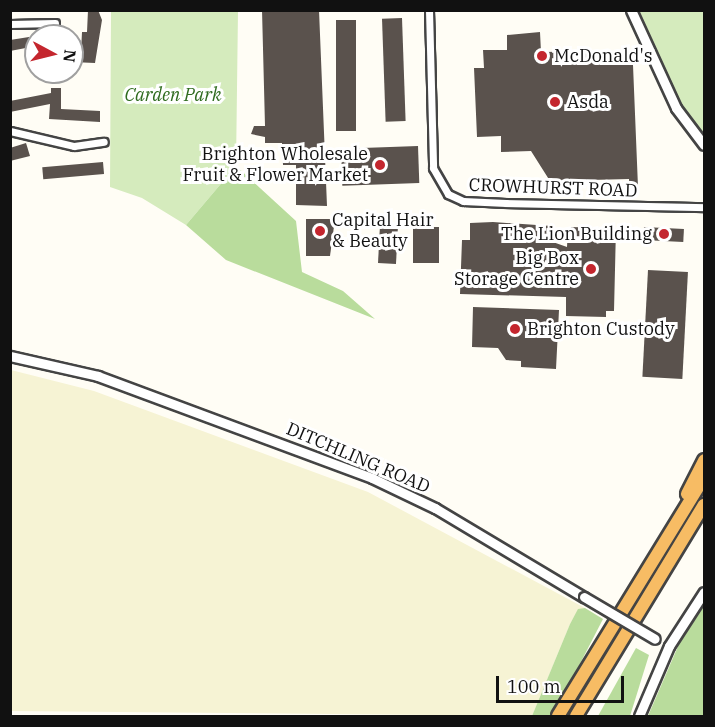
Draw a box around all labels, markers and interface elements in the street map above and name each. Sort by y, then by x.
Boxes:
north arrow [24,24,84,84]
place label: McDonald's [554,45,653,67]
text: N [59,48,81,63]
marker: McDonald's [535,49,549,63]
park label: Carden Park [124,84,222,106]
place label: Asda [567,91,609,113]
marker: Asda [548,95,562,109]
place label: Brighton Wholesale Fruit & Flower Market [182,144,368,186]
marker: Brighton Wholesale Fruit & Flower Market [373,158,387,172]
street label: CROWHURST ROAD [468,174,638,202]
place label: Capital Hair & Beauty [332,210,433,252]
place label: The Lion Building [501,223,652,245]
marker: Capital Hair & Beauty [313,224,327,238]
marker: The Lion Building [657,227,671,241]
place label: Big Box Storage Centre [454,248,579,290]
marker: Big Box Storage Centre [584,262,598,276]
place label: Brighton Custody [527,318,675,340]
marker: Brighton Custody [508,322,522,336]
street label: DITCHLING ROAD [283,418,433,498]
scale bar [499,664,626,702]
text: 100 m [507,675,561,698]

